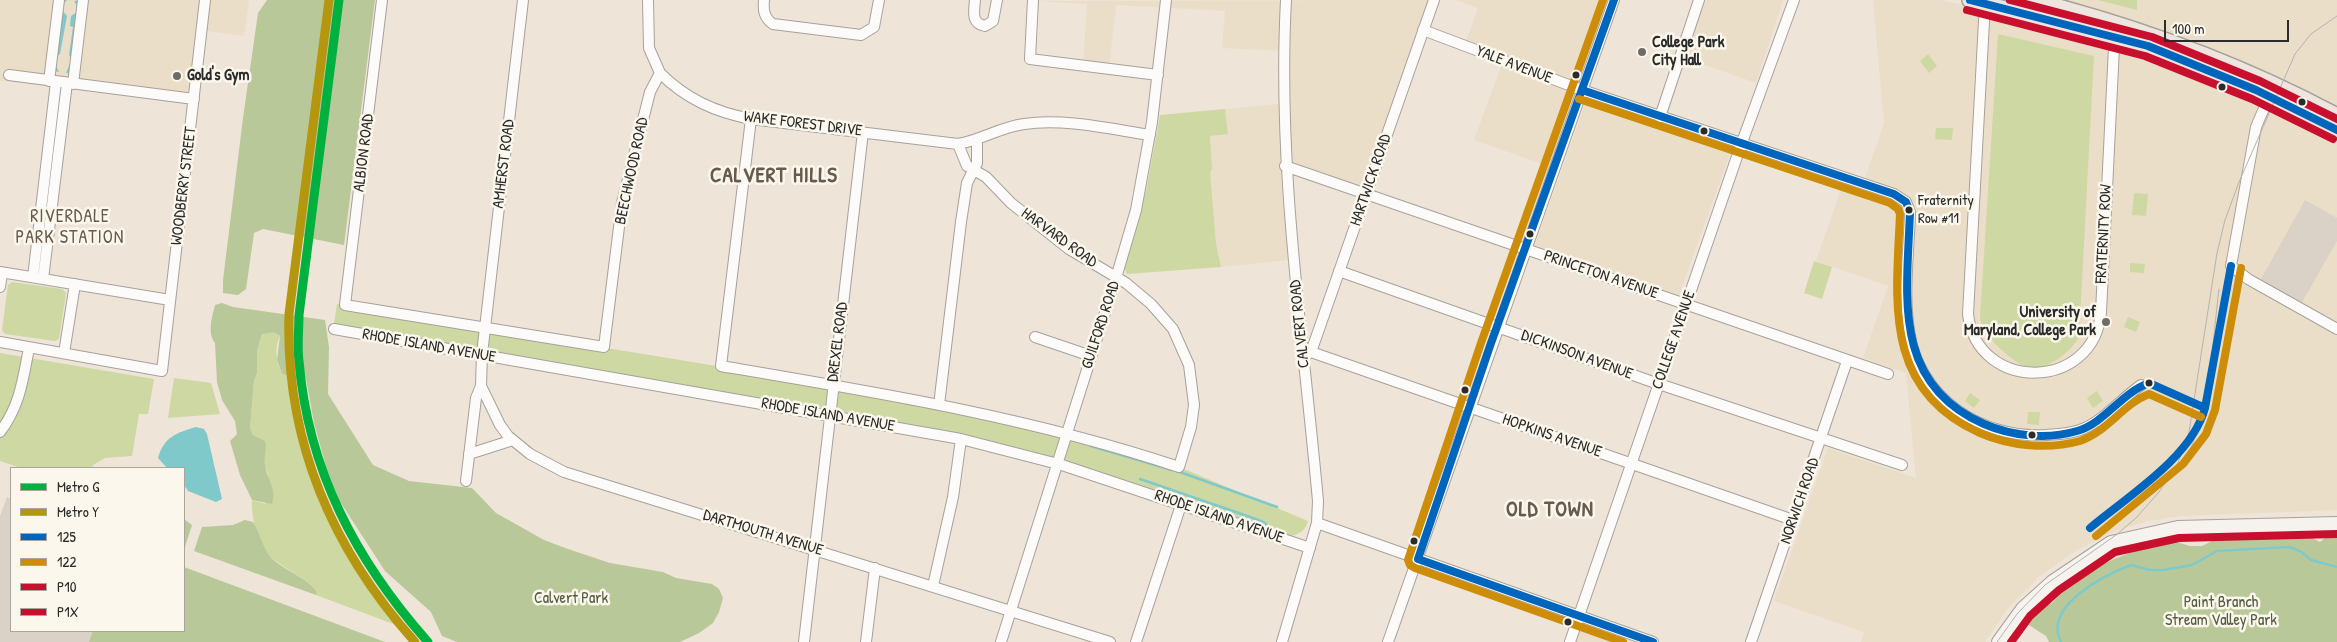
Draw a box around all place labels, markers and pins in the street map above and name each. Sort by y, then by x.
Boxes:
place label: College Park City Hall [1652,33,1724,71]
marker: College Park City Hall [1636,46,1648,58]
place label: Gold's Gym [187,66,249,86]
marker: Gold's Gym [171,70,183,82]
unlabelled marker [1571,70,1581,80]
unlabelled marker [2217,82,2227,92]
unlabelled marker [2297,97,2307,107]
unlabelled marker [1699,126,1709,136]
place label: Fraternity Row #11 [1918,192,1974,227]
marker: Fraternity Row #11 [1904,205,1914,215]
unlabelled marker [1525,229,1535,239]
place label: University of Maryland, College Park [1964,303,2096,341]
marker: University of Maryland, College Park [2100,316,2112,328]
unlabelled marker [2144,378,2154,388]
unlabelled marker [1460,385,1470,395]
unlabelled marker [2027,430,2037,440]
unlabelled marker [1409,536,1419,546]
unlabelled marker [1563,617,1573,627]

